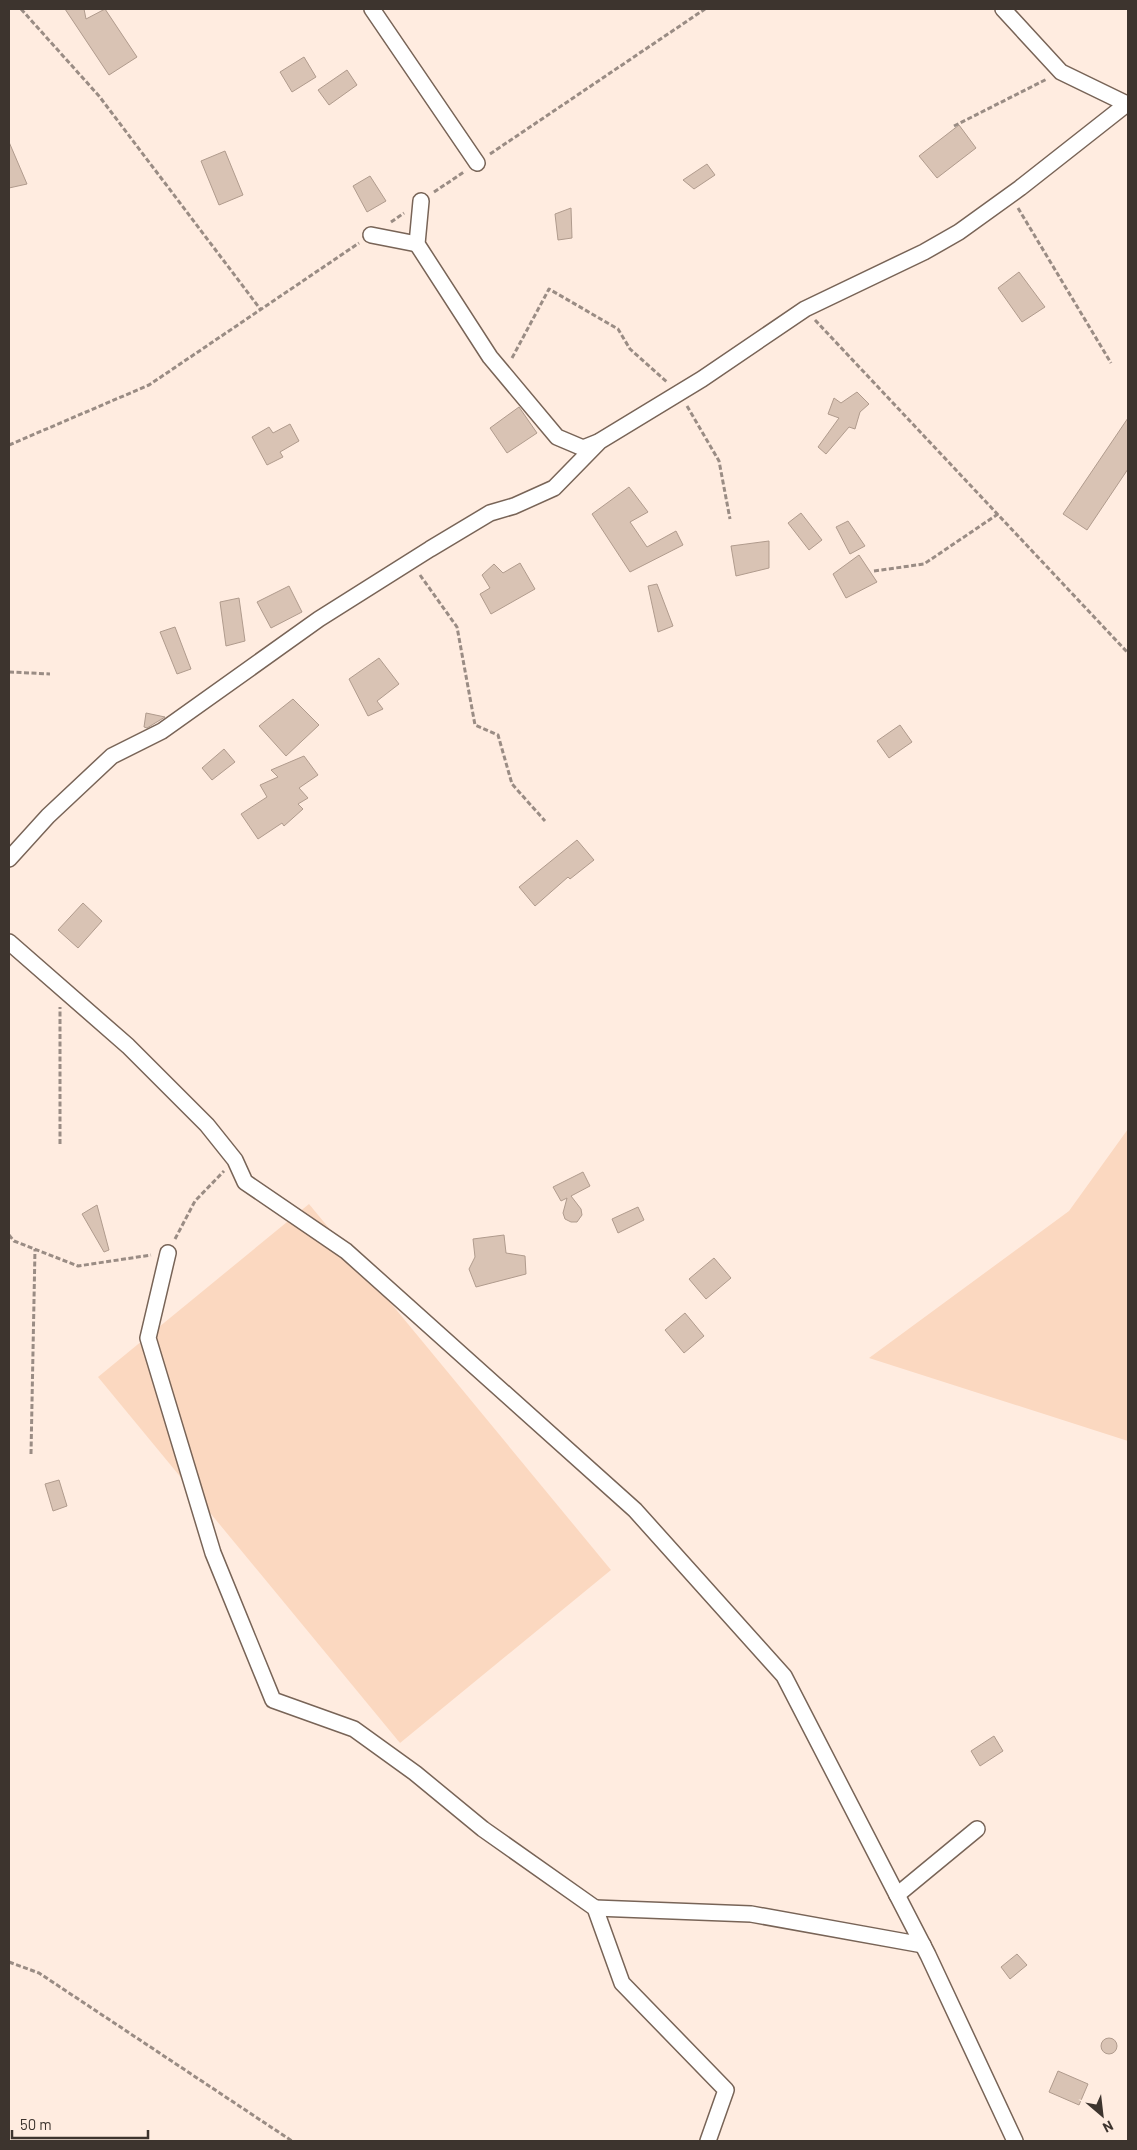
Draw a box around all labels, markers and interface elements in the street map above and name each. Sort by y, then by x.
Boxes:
north arrow [1077,2090,1127,2140]
scale bar [12,2108,149,2140]
text: 50 m [20,2115,52,2133]
text: N [1100,2117,1116,2137]

